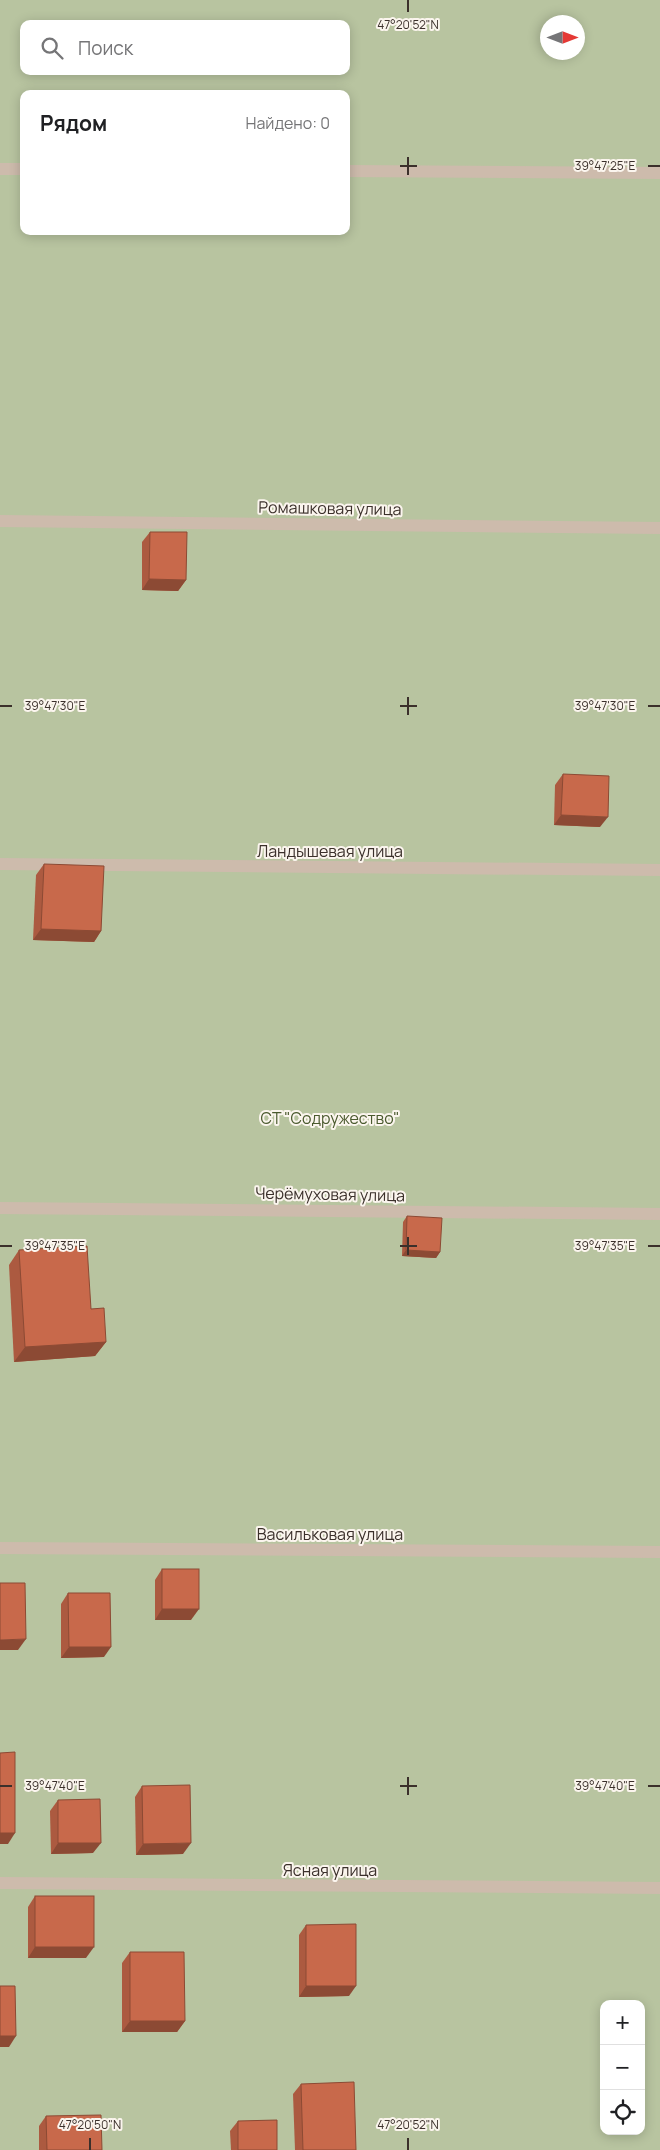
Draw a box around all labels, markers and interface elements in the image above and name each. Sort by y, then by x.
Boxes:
north arrow [540,15,585,60]
text: 47°20'52"N [377,16,439,33]
search box [20,20,350,75]
icon: search [38,34,66,62]
text: Поиск [78,35,133,61]
text: Рядом [40,109,107,137]
text: Найдено: 0 [245,112,330,134]
text: 39°47'25"E [575,157,635,174]
street label: Ромашковая улица [258,496,402,520]
text: 39°47'30"E [25,697,85,714]
text: 39°47'30"E [575,697,635,714]
street label: Ландышевая улица [257,840,403,862]
park label: СТ "Содружество" [261,1107,399,1129]
street label: Черёмуховая улица [255,1182,405,1206]
text: 39°47'35"E [25,1237,85,1254]
text: 39°47'35"E [575,1237,635,1254]
street label: Васильковая улица [257,1523,403,1545]
text: 39°47'40"E [25,1777,85,1794]
text: 39°47'40"E [575,1777,635,1794]
street label: Ясная улица [283,1859,377,1881]
map controls [600,2000,645,2135]
button: + [600,2000,645,2045]
button: − [600,2045,645,2090]
button: locate [600,2090,645,2135]
text: 47°20'50"N [59,2116,121,2133]
text: 47°20'52"N [377,2116,439,2133]

